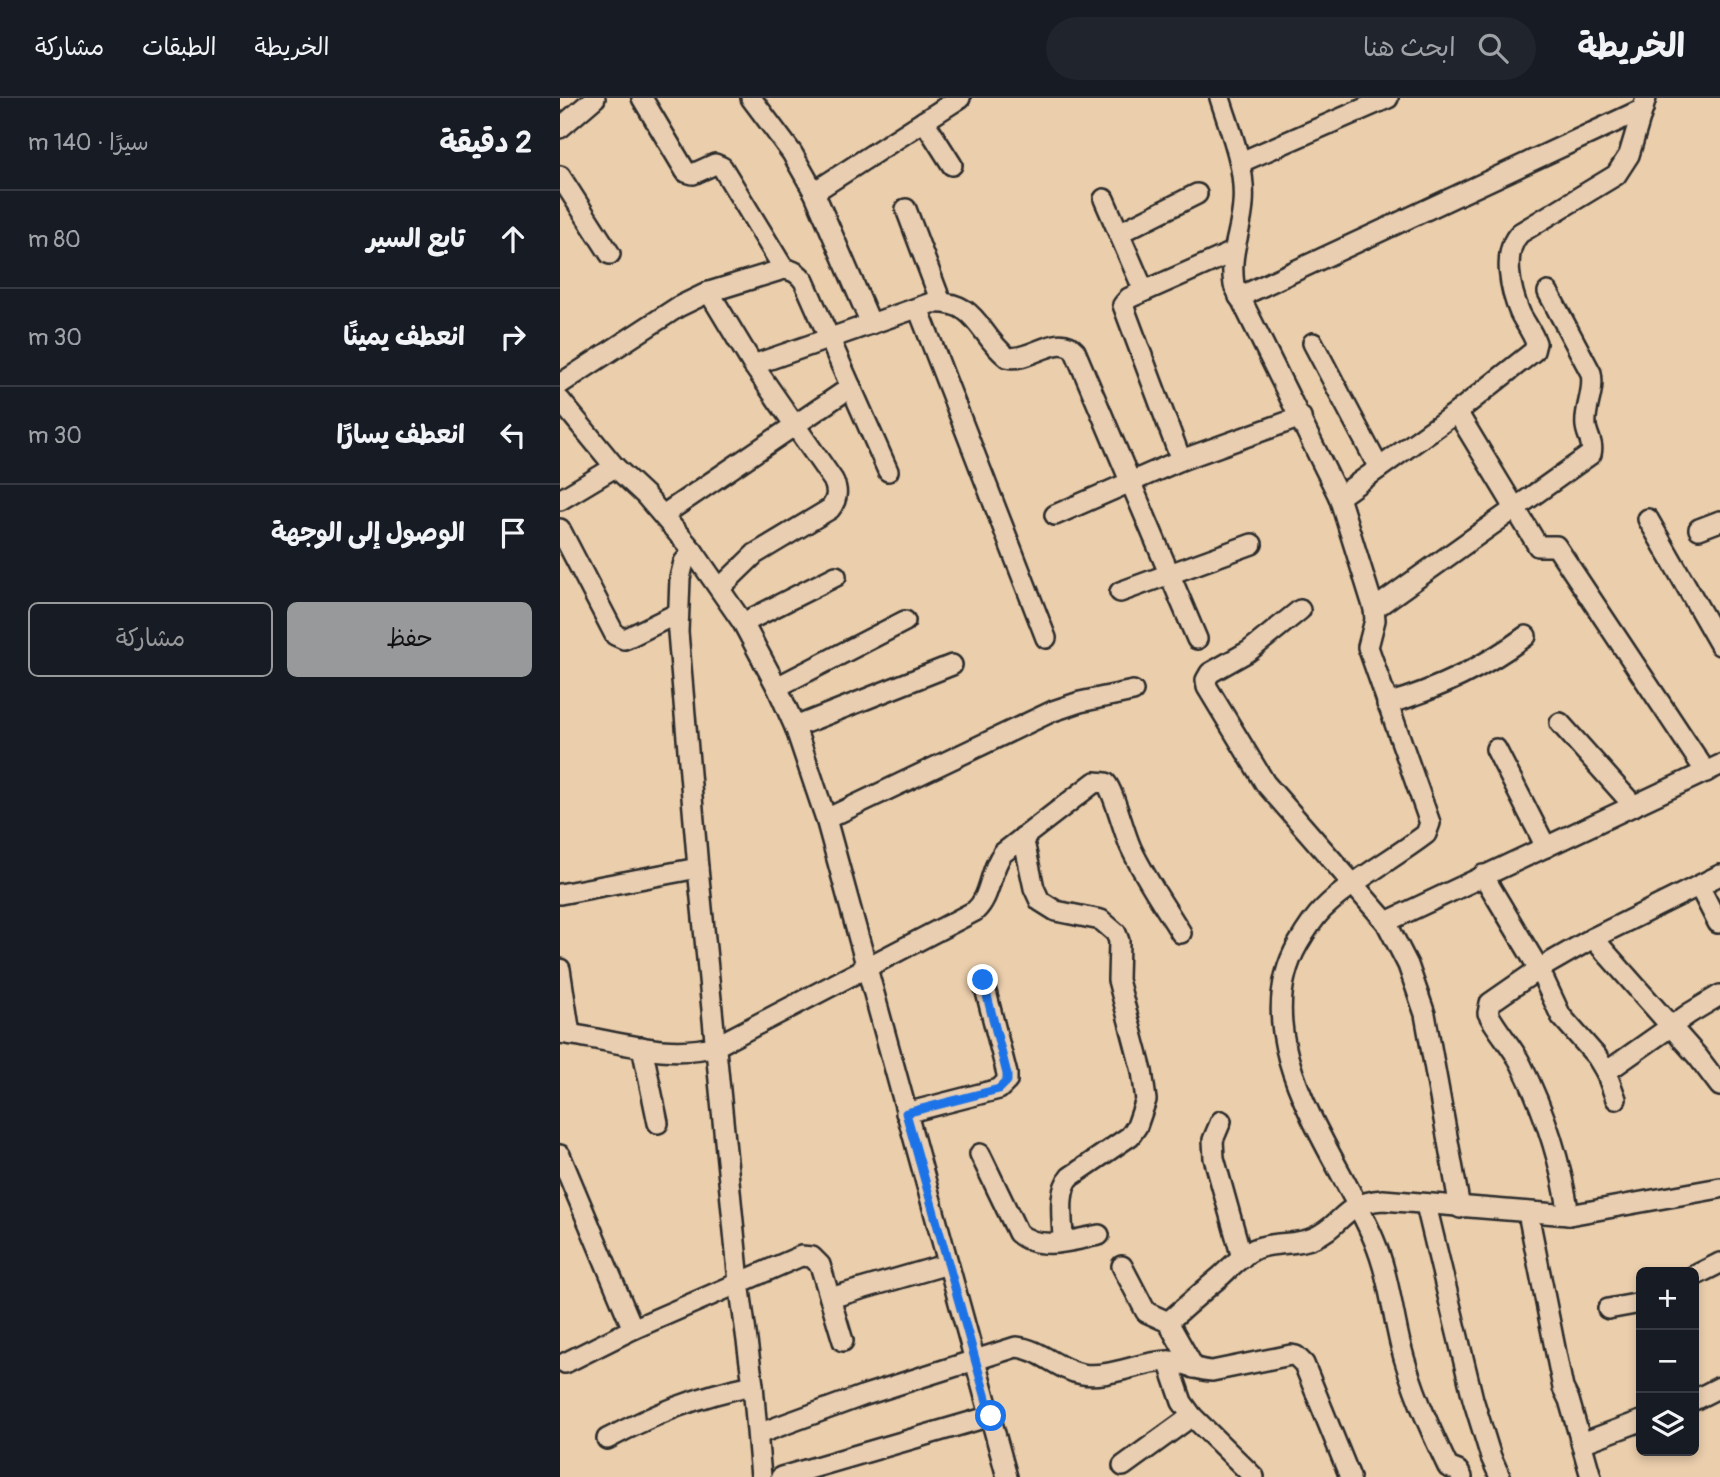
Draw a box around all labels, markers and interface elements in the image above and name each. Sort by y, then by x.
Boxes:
search box [1046,17,1536,80]
text: الخريطة [1578,26,1685,67]
icon: search [1474,29,1512,67]
text: ابحث هنا [1363,32,1456,64]
text: مشاركة [35,33,104,62]
text: الطبقات [142,33,217,62]
text: الخريطة [255,33,329,62]
text: 2 دقيقة [440,124,532,161]
text: سيرًا · 140 m [28,128,149,157]
icon: ahead [494,220,532,258]
text: تابع السير [367,223,465,255]
text: 80 m [28,225,81,254]
icon: right [494,318,532,356]
text: انعطف يمينًا [343,321,465,353]
text: 30 m [28,323,82,352]
icon: left [494,416,532,454]
text: انعطف يسارًا [336,419,465,451]
text: 30 m [28,421,82,450]
icon: arrive [494,514,532,552]
text: الوصول إلى الوجهة [271,517,465,549]
button: مشاركة [28,602,273,677]
button: حفظ [287,602,532,677]
route end [967,964,998,995]
map controls [1636,1267,1699,1456]
button: + [1636,1267,1699,1330]
button: − [1636,1330,1699,1393]
button: layers [1636,1393,1699,1456]
route start [975,1400,1006,1431]

